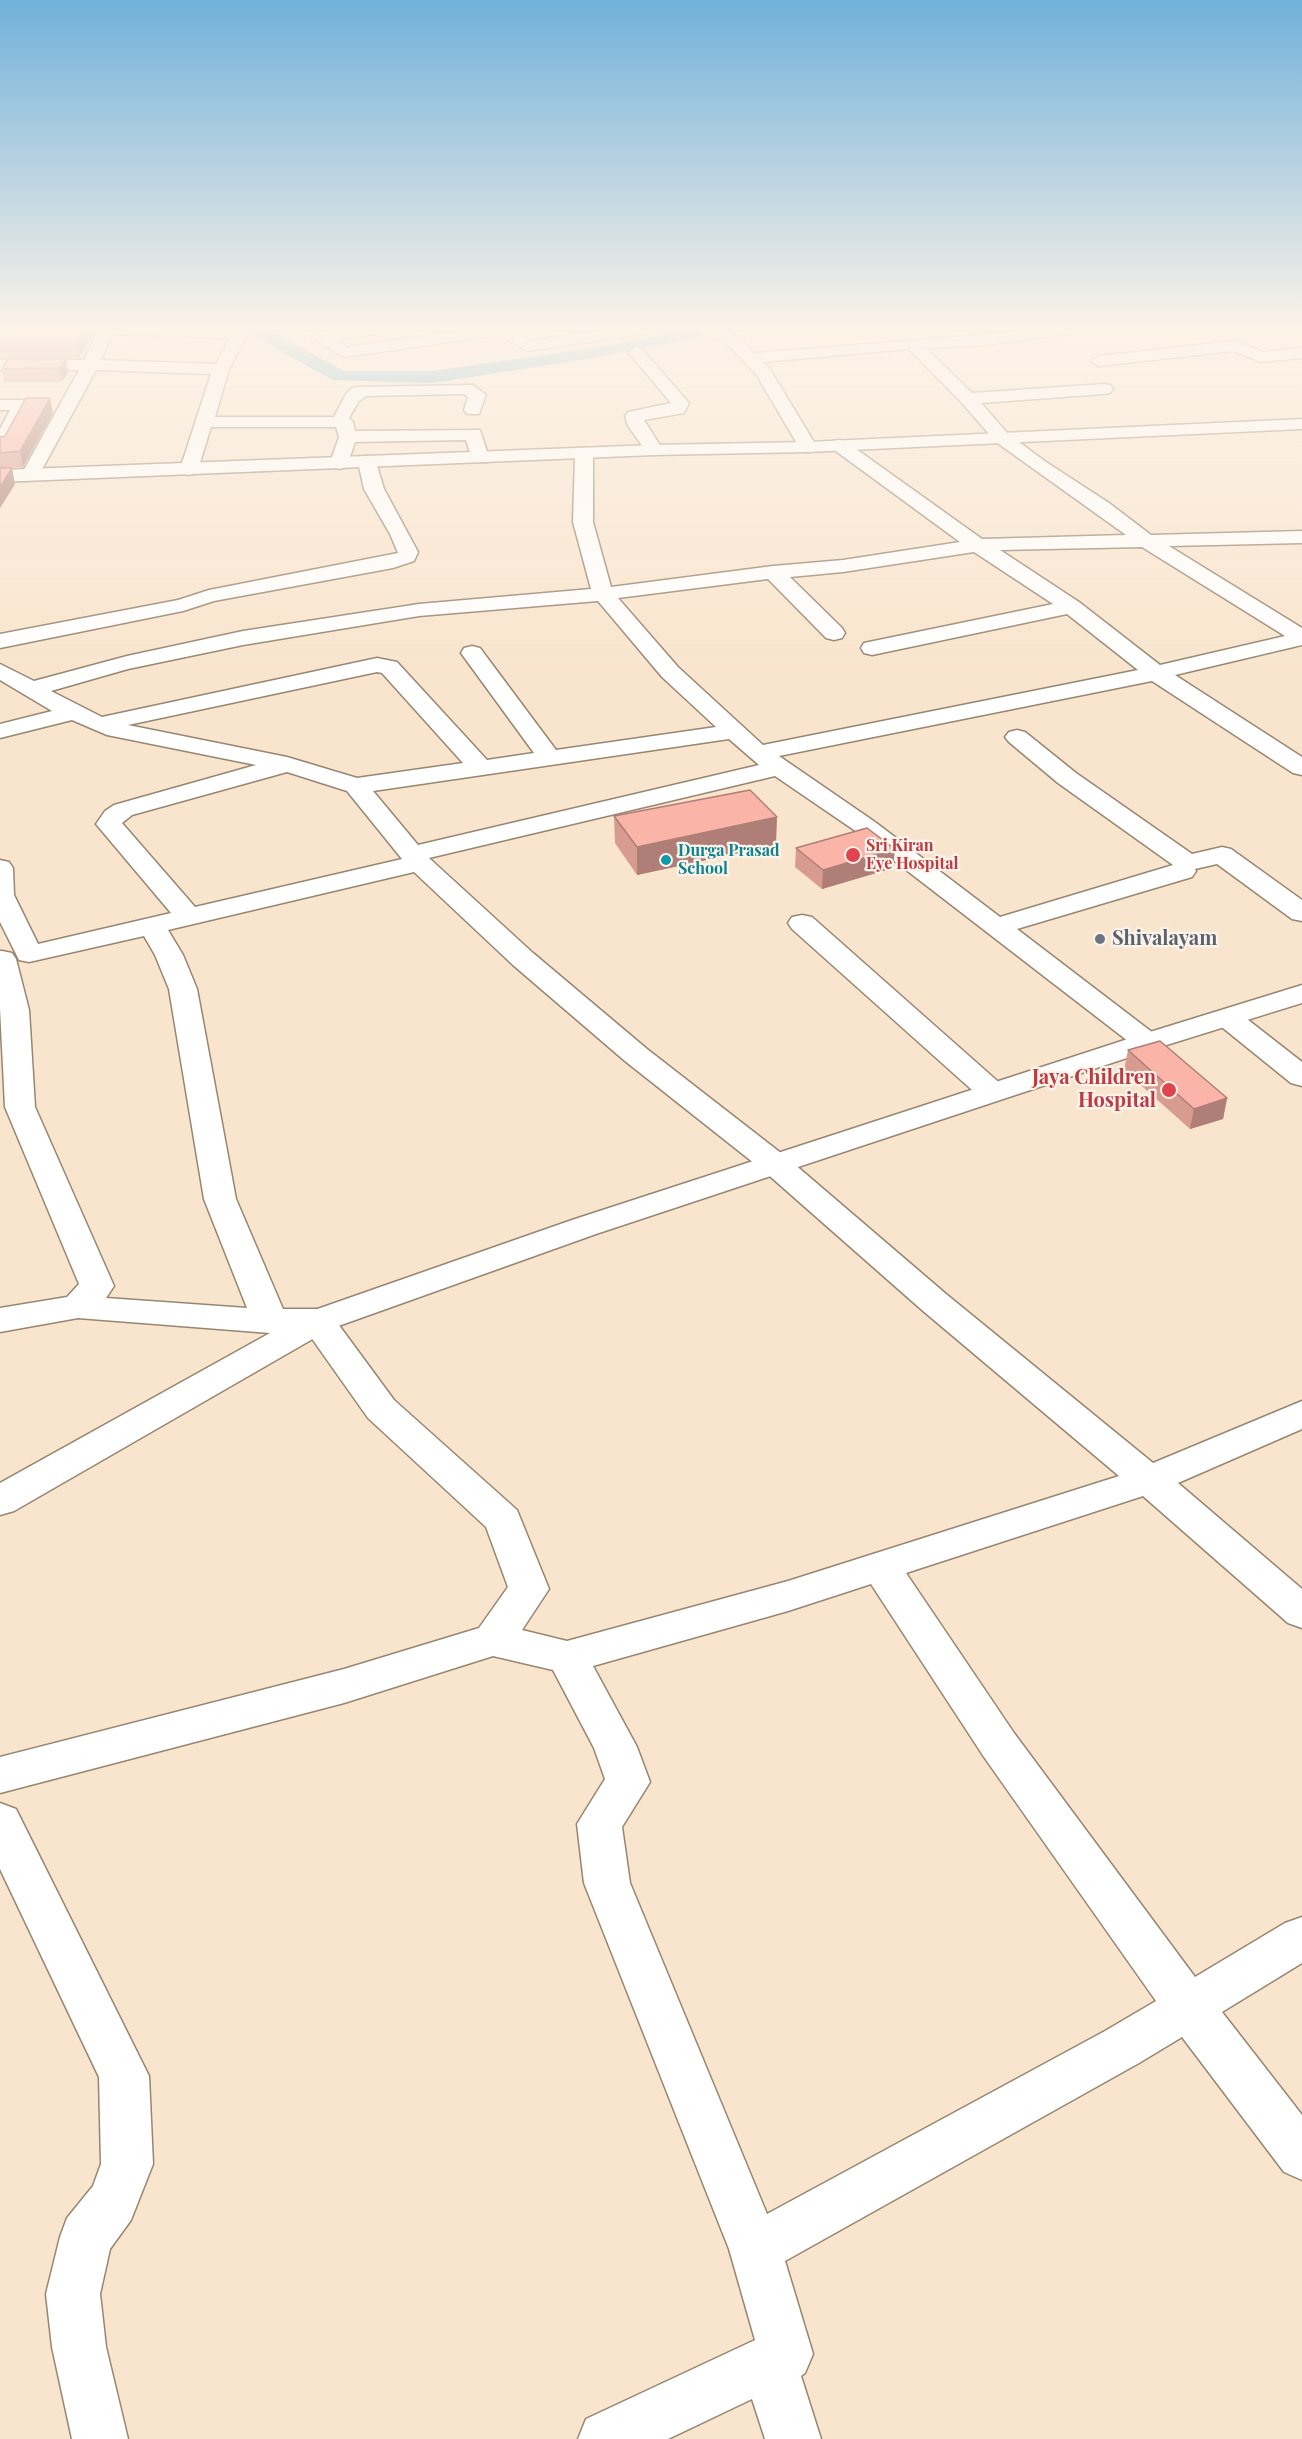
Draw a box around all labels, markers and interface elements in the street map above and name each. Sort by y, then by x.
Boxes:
place label: Sri Kiran Eye Hospital [866,836,958,874]
place label: Durga Prasad School [678,841,780,879]
marker: Sri Kiran Eye Hospital [844,846,862,864]
marker: Durga Prasad School [659,853,673,867]
place label: Shivalayam [1112,927,1217,951]
marker: Shivalayam [1093,932,1107,946]
place label: Jaya Children Hospital [1032,1066,1156,1113]
marker: Jaya Children Hospital [1160,1081,1178,1099]

